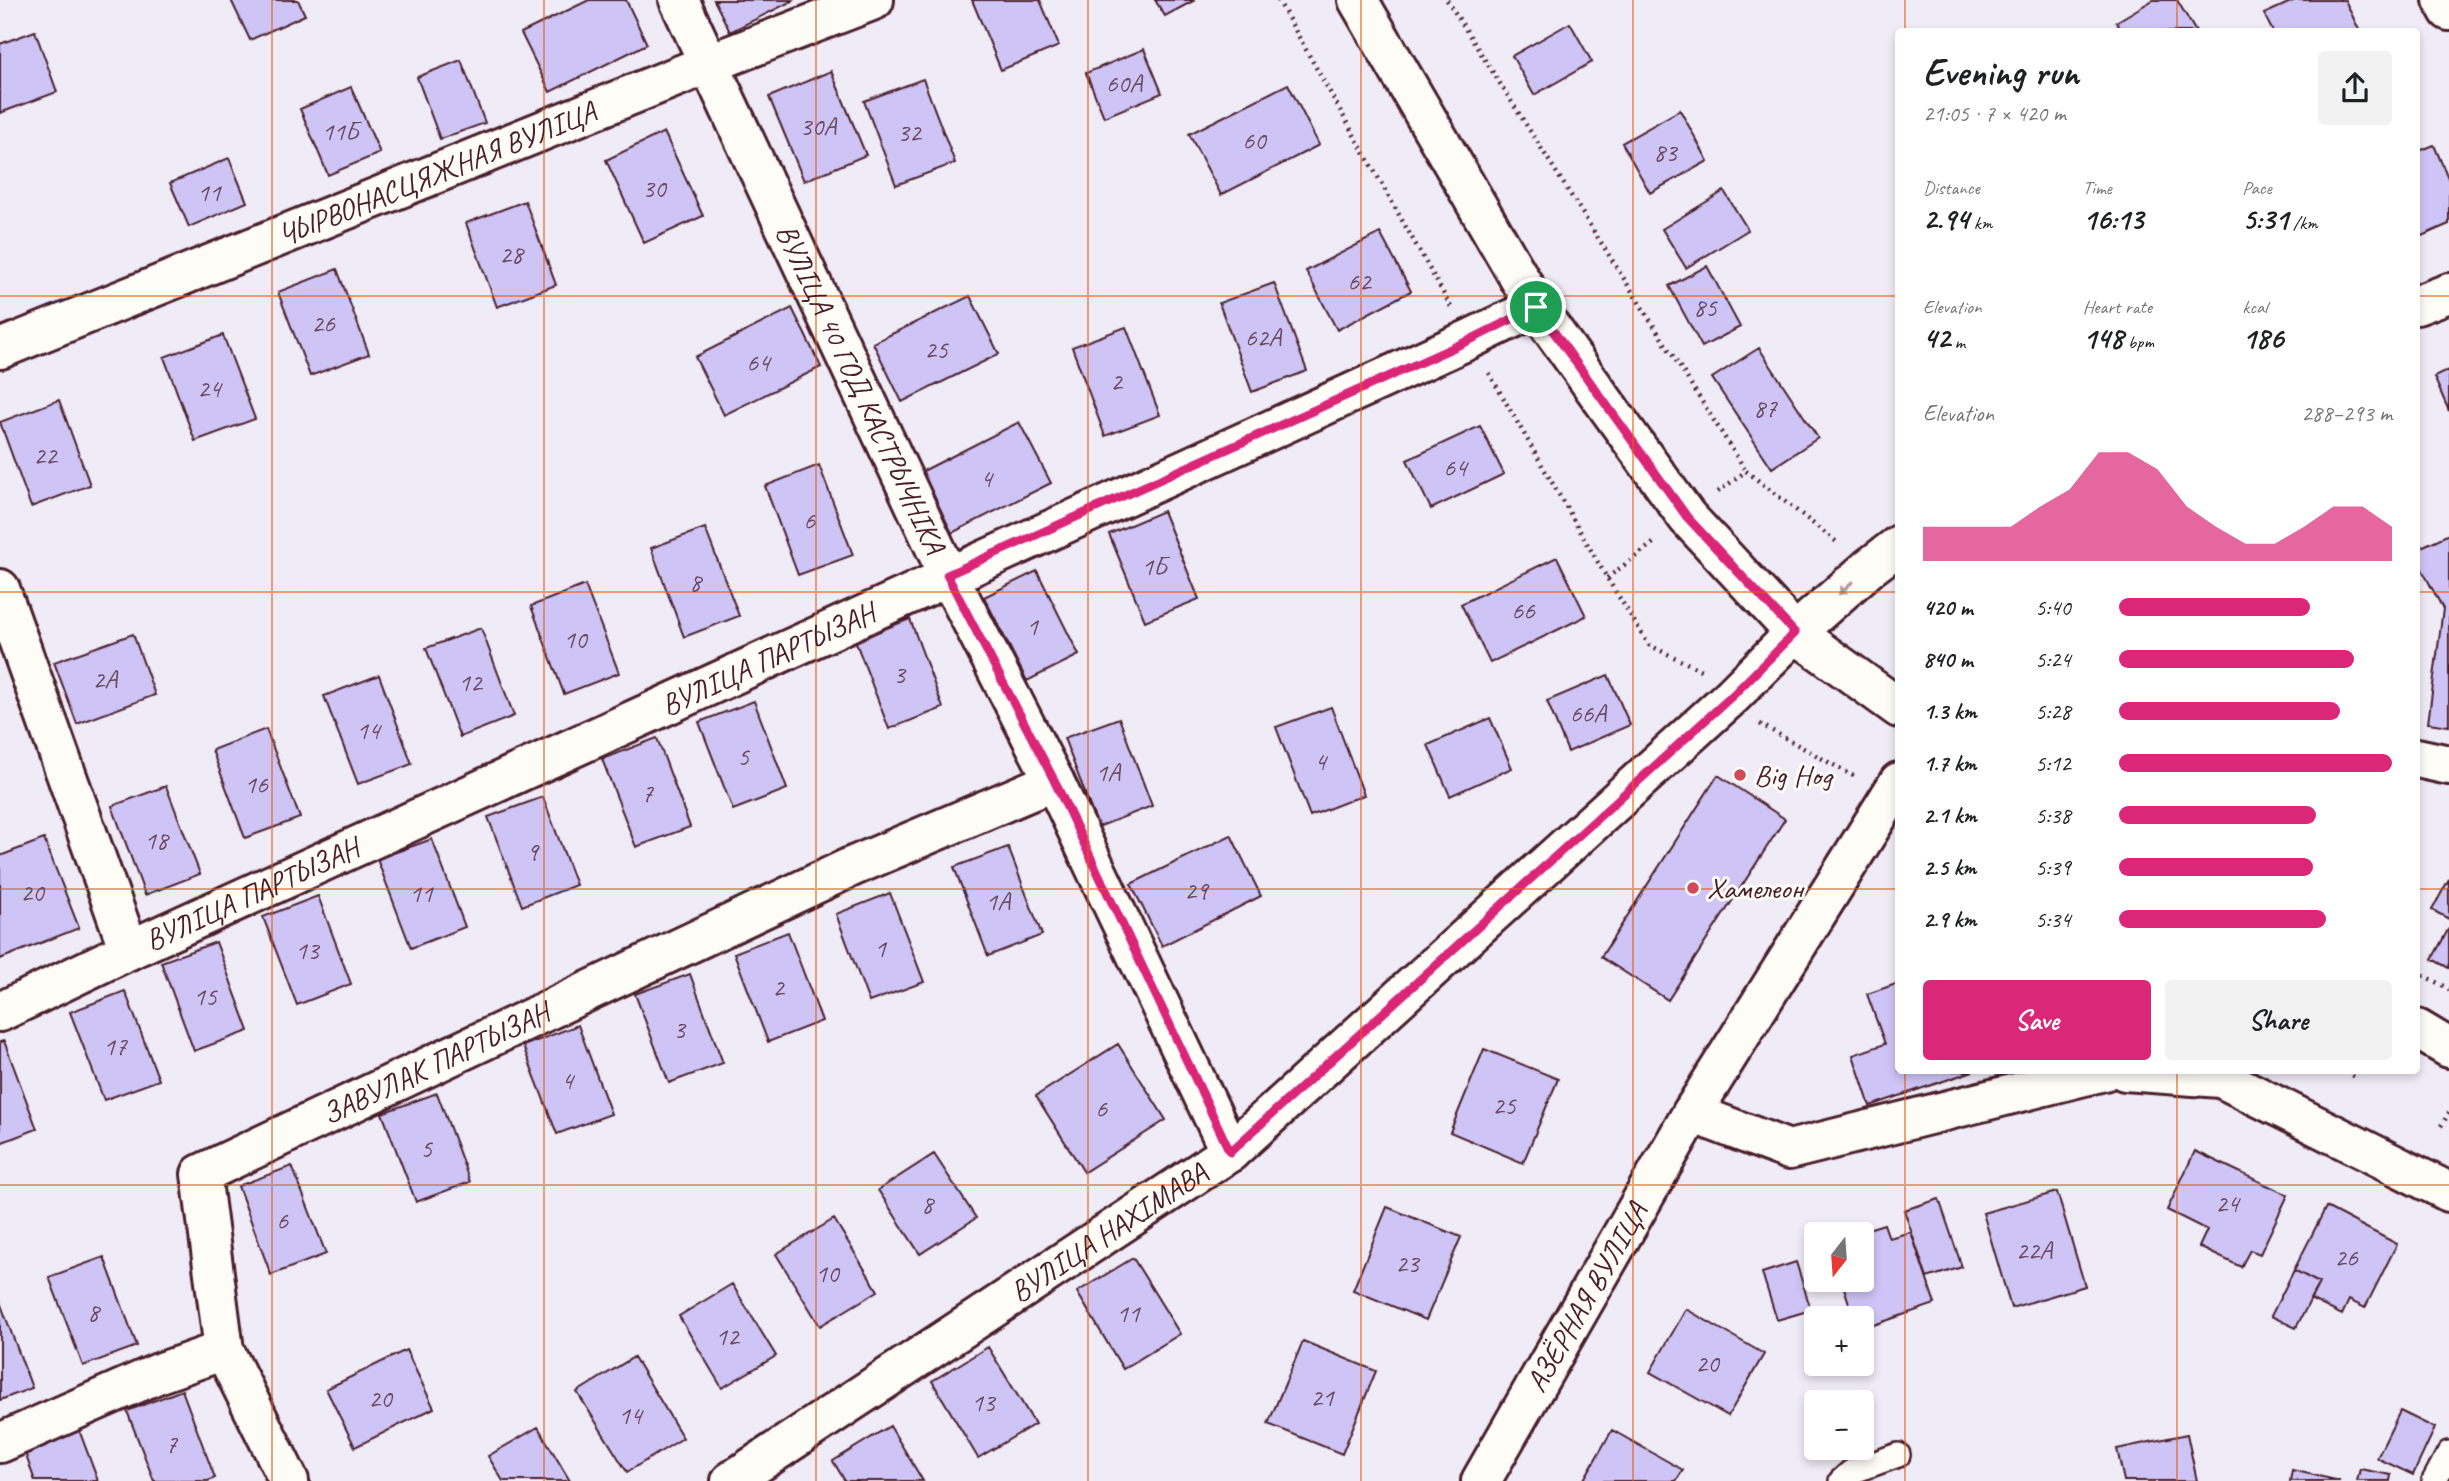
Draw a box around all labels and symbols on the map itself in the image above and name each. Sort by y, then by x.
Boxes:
house number: 60А [1106,67,1144,100]
street label: ЧЫРВОНАСЦЯЖНАЯ ВУЛІЦА [272,91,603,254]
house number: 30А [800,110,838,143]
house number: 11Б [322,115,362,148]
house number: 32 [897,116,923,149]
house number: 60 [1242,124,1268,157]
house number: 83 [1653,136,1679,169]
house number: 30 [642,172,668,205]
house number: 11 [197,176,222,209]
street label: ВУЛІЦА 40 ГОД КАСТРЫЧНІКА [767,218,955,561]
house number: 28 [499,238,525,271]
house number: 62 [1347,265,1373,298]
pin [1506,277,1566,337]
house number: 85 [1693,291,1718,324]
house number: 26 [311,307,336,340]
house number: 62А [1245,321,1283,354]
house number: 25 [924,333,949,366]
house number: 64 [746,346,772,379]
house number: 2 [1110,365,1124,398]
house number: 24 [197,372,223,405]
house number: 87 [1753,392,1778,425]
house number: 22 [33,439,59,472]
house number: 64 [1443,451,1469,484]
house number: 4 [980,462,994,495]
house number: 6 [803,504,816,537]
house number: 1Б [1142,550,1170,583]
house number: 8 [689,566,703,599]
one-way arrow [1837,580,1855,596]
street label: ВУЛІЦА ПАРТЫЗАН [655,592,884,724]
house number: 66 [1511,594,1536,627]
house number: 1 [1026,610,1039,643]
house number: 10 [563,623,589,656]
house number: 3 [893,658,907,691]
house number: 2А [93,663,119,696]
house number: 12 [458,666,484,699]
house number: 66А [1570,697,1608,730]
house number: 14 [356,714,382,747]
house number: 5 [737,740,750,773]
house number: 4 [1314,745,1328,778]
house number: 1А [1096,756,1122,789]
place label: Big Hog [1754,756,1834,794]
marker: Big Hog [1732,767,1748,783]
house number: 16 [244,768,269,801]
house number: 7 [641,777,654,810]
house number: 18 [144,824,170,857]
street label: ВУЛІЦА ПАРТЫЗАН [139,827,368,959]
house number: 9 [526,835,540,868]
place label: Хамелеон [1707,869,1805,907]
house number: 29 [1184,874,1210,907]
house number: 20 [20,876,46,909]
house number: 11 [409,877,434,910]
marker: Хамелеон [1685,880,1701,896]
house number: 1А [986,885,1012,918]
house number: 1 [874,932,887,965]
house number: 13 [295,934,321,967]
house number: 2 [772,971,786,1004]
house number: 15 [193,980,218,1013]
street label: ЗАВУЛАК ПАРТЫЗАН [316,992,559,1133]
house number: 3 [673,1013,687,1046]
house number: 17 [103,1030,128,1063]
house number: 4 [561,1064,575,1097]
house number: 25 [1492,1089,1517,1122]
house number: 6 [1095,1092,1108,1125]
house number: 5 [420,1132,433,1165]
street label: ВУЛІЦА НАХІМАВА [1003,1153,1215,1311]
house number: 24 [2215,1187,2241,1220]
house number: 8 [921,1188,935,1221]
street label: АЗЁРНАЯ ВУЛІЦА [1517,1194,1657,1399]
house number: 6 [276,1204,289,1237]
north arrow [1804,1222,1874,1292]
house number: 22А [2016,1234,2054,1267]
house number: 26 [2334,1241,2359,1274]
house number: 23 [1395,1247,1421,1280]
house number: 10 [815,1257,841,1290]
house number: 8 [87,1296,101,1329]
house number: 11 [1116,1297,1141,1330]
house number: 12 [715,1320,741,1353]
house number: 20 [1695,1347,1721,1380]
house number: 21 [1310,1381,1335,1414]
house number: 20 [368,1382,394,1415]
house number: 13 [971,1386,997,1419]
house number: 14 [618,1399,644,1432]
house number: 7 [165,1428,178,1461]

